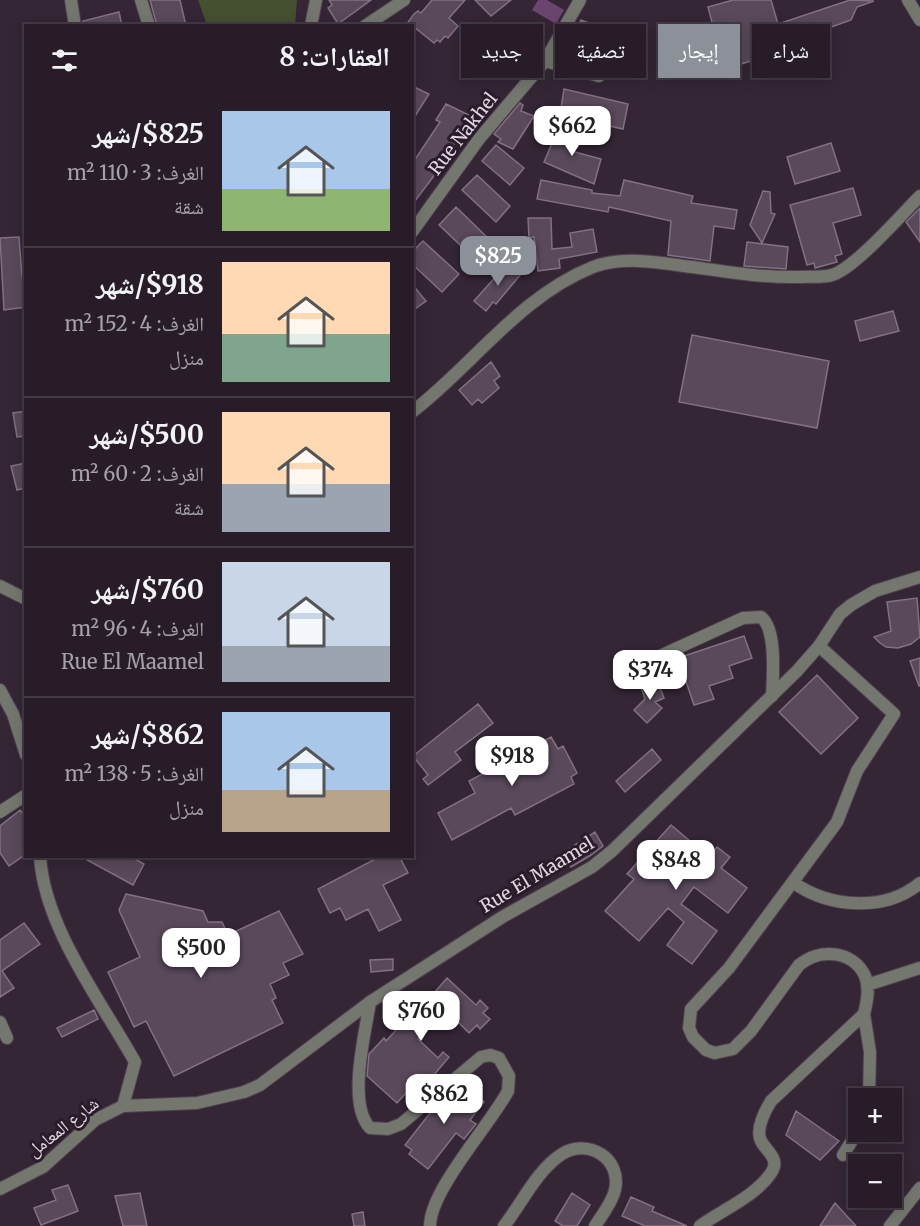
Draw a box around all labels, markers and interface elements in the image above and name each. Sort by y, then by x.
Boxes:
chip: جديد [461,24,543,78]
chip: تصفية [555,24,646,78]
chip: إيجار [658,24,740,78]
chip: شراء [752,24,830,78]
text: العقارات: 8 [279,40,390,73]
icon: filters [48,44,81,77]
street label: Rue Nakhel [423,87,502,180]
pin: $662 [536,106,608,157]
text: $662 [548,113,596,138]
text: $825/شهر [92,117,204,150]
icon: home [270,135,342,207]
text: الغرف: 3 · 110 m² [67,160,204,185]
text: شقة [174,194,204,219]
pin: $825 [462,236,534,287]
text: $825 [474,243,522,268]
text: $918/شهر [96,268,204,301]
icon: home [270,286,342,358]
text: الغرف: 4 · 152 m² [64,311,204,336]
text: منزل [169,345,204,370]
text: $500/شهر [89,418,204,451]
icon: home [270,436,342,508]
text: الغرف: 2 · 60 m² [71,461,204,486]
text: شقة [174,495,204,520]
text: $760/شهر [91,573,204,606]
icon: home [270,586,342,658]
text: الغرف: 4 · 96 m² [71,616,204,641]
text: Rue El Maamel [61,649,204,674]
pin: $374 [614,650,686,701]
text: $374 [627,657,673,682]
text: $862/شهر [91,718,204,751]
icon: home [270,736,342,808]
pin: $918 [476,736,548,787]
text: $918 [489,743,535,768]
text: الغرف: 5 · 138 m² [65,761,204,786]
text: منزل [169,795,204,820]
street label: Rue El Maamel [476,831,598,918]
pin: $848 [640,840,712,891]
text: $848 [651,847,701,872]
pin: $500 [165,928,237,979]
text: $500 [176,935,226,960]
pin: $760 [385,991,457,1042]
text: $760 [397,998,445,1023]
pin: $862 [408,1074,480,1125]
text: $862 [420,1081,468,1106]
map controls [848,1088,902,1208]
button: + [848,1088,902,1142]
street label: شارع المعامل [22,1091,103,1162]
button: − [848,1154,902,1208]

